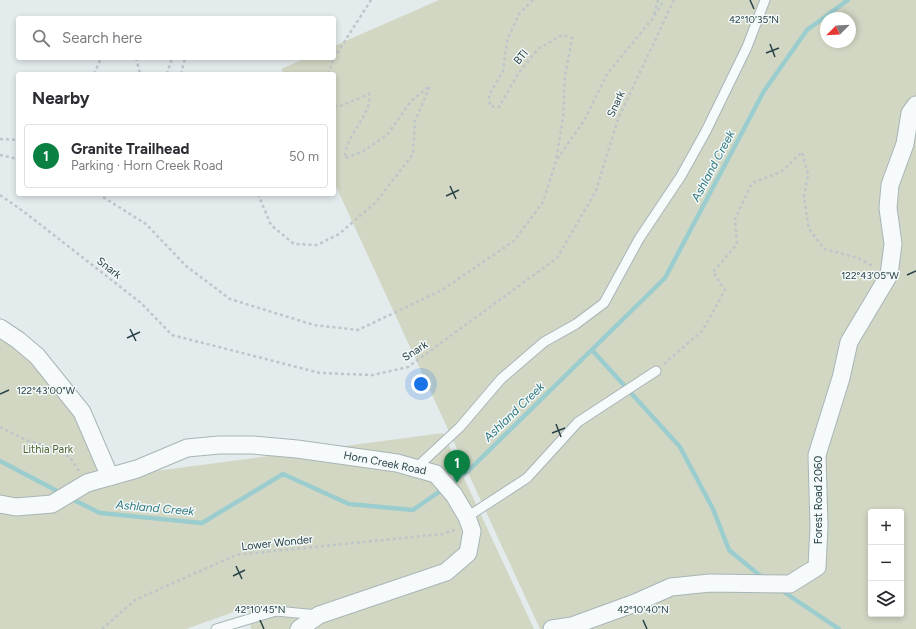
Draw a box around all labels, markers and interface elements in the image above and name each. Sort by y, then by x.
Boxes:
north arrow [820,12,856,48]
text: 42°10'35"N [729,13,779,26]
search box [16,16,336,60]
icon: search [30,27,52,49]
text: Search here [62,29,142,47]
street label: BTI [511,47,531,67]
text: Nearby [32,88,90,108]
street label: Snark [604,88,628,119]
water label: Ashland Creek [688,127,738,205]
text: Granite Trailhead [71,140,189,158]
text: 1 [43,149,49,164]
text: 50 m [289,149,319,164]
text: Parking · Horn Creek Road [71,158,223,173]
street label: Snark [94,254,124,282]
text: 122°43'05"W [841,269,899,282]
street label: Snark [400,338,431,364]
your location [411,374,431,394]
water label: Ashland Creek [480,379,548,445]
text: 122°43'00"W [17,384,76,397]
park label: Lithia Park [23,443,74,456]
street label: Horn Creek Road [342,449,428,477]
pin: 1 [444,450,470,483]
street label: Forest Road 2060 [812,456,825,544]
water label: Ashland Creek [114,498,196,519]
map controls [868,509,904,617]
button: + [868,509,904,545]
street label: Lower Wonder [241,533,314,553]
button: − [868,545,904,581]
button: layers [868,581,904,617]
text: 42°10'45"N [235,603,285,616]
text: 42°10'40"N [617,603,669,616]

